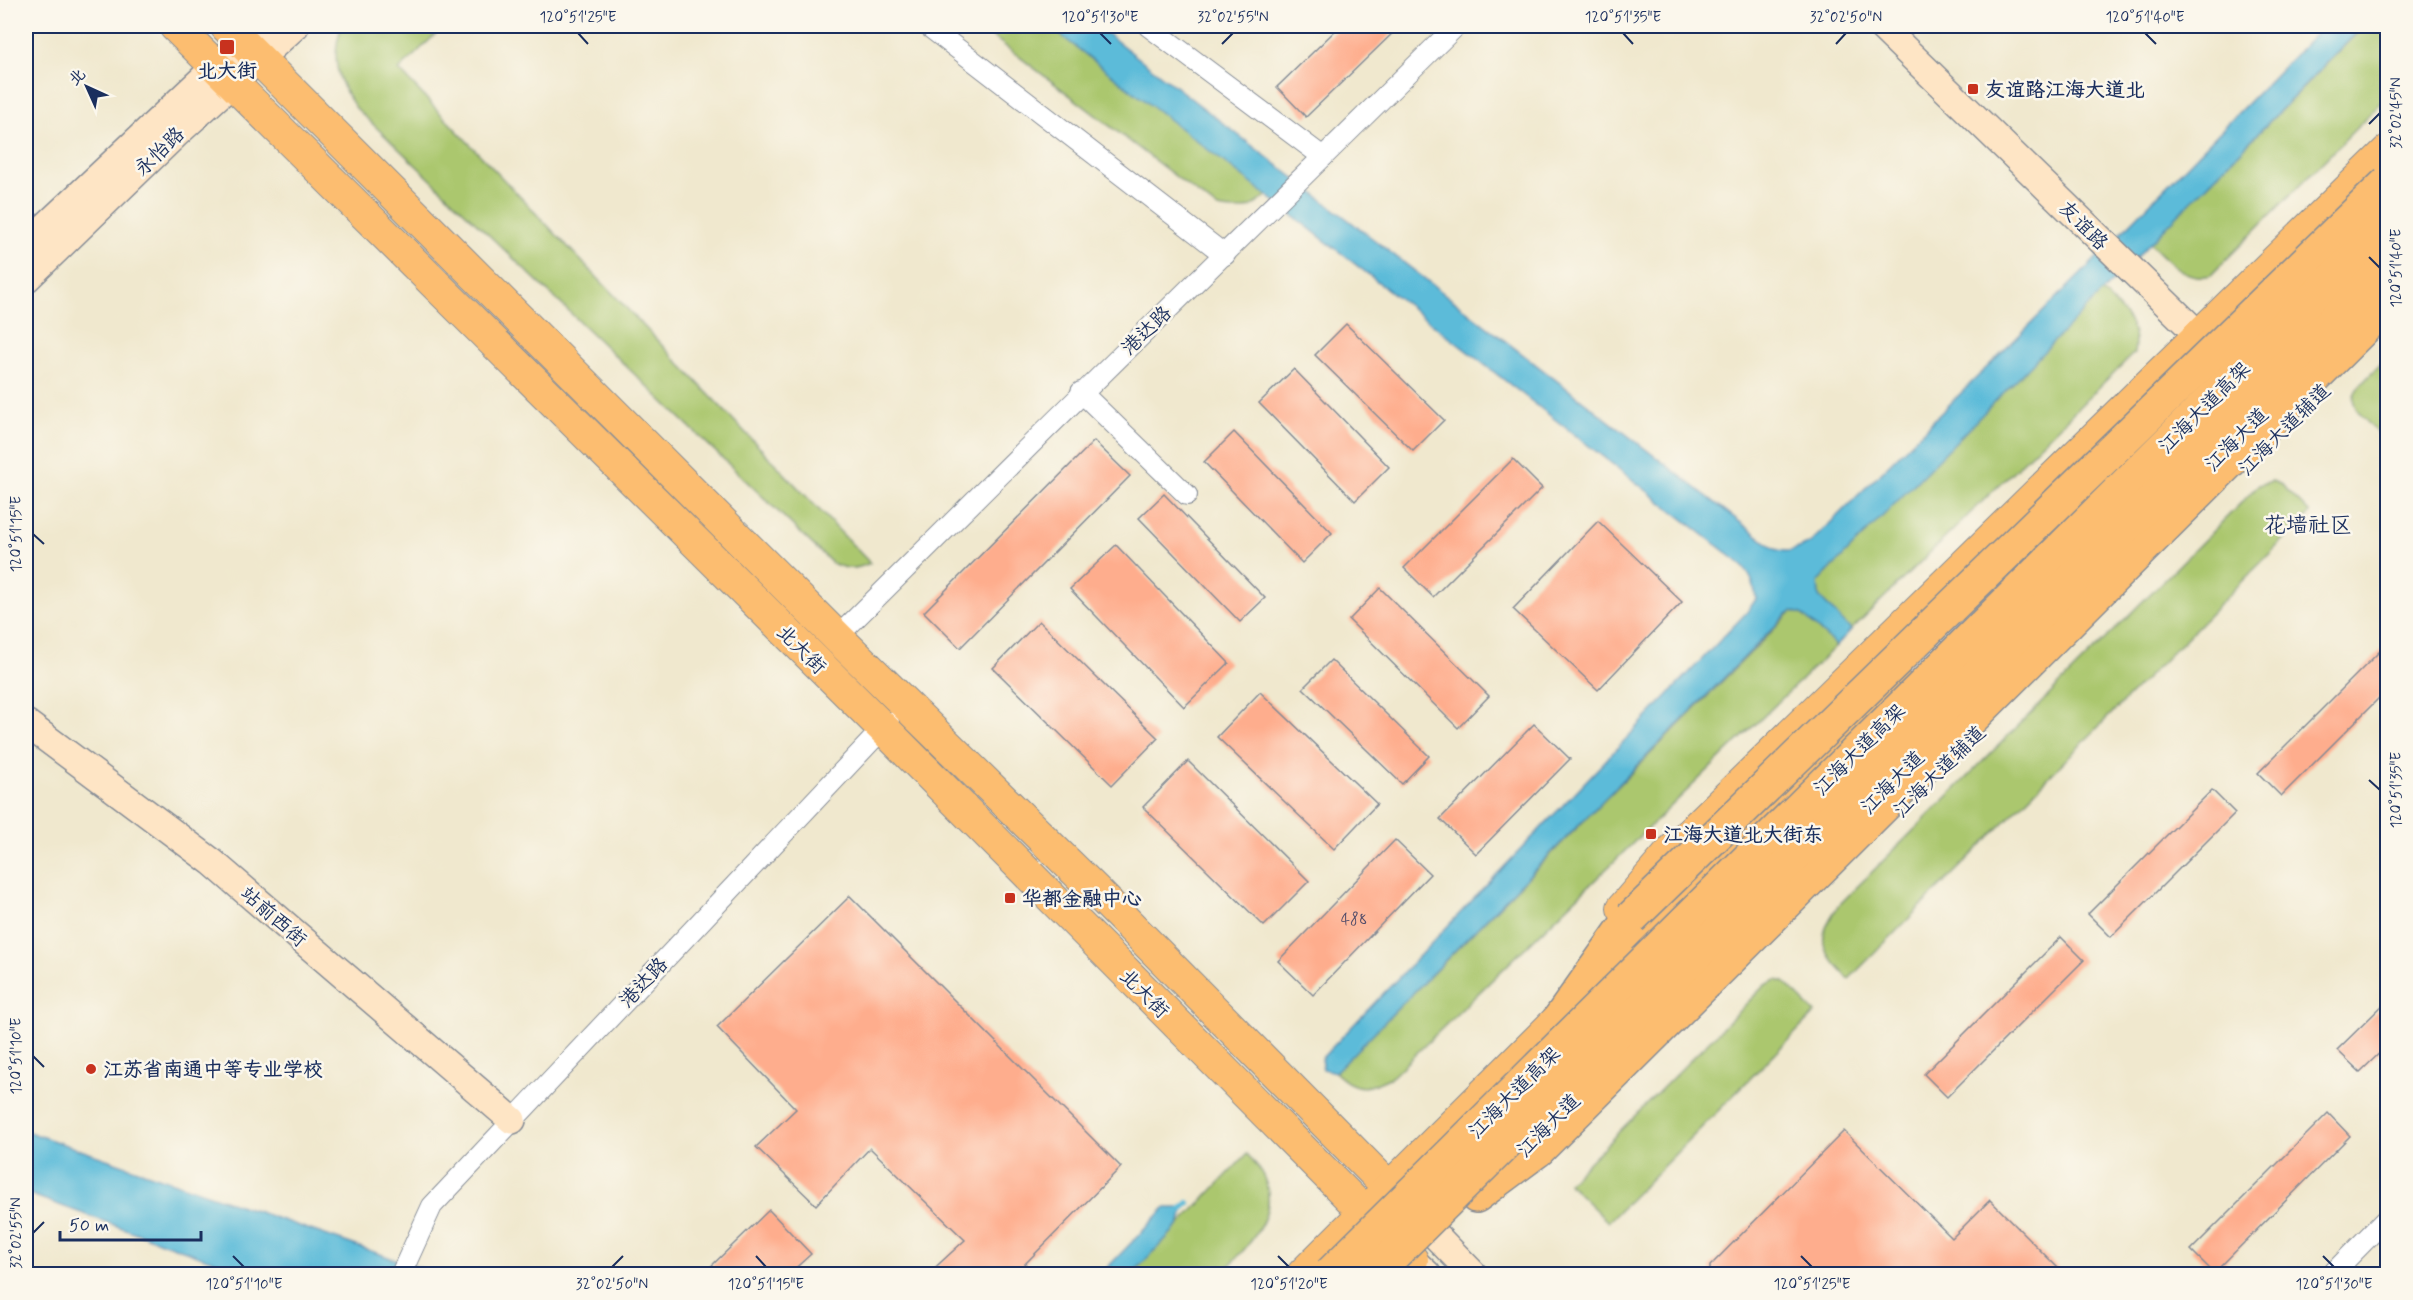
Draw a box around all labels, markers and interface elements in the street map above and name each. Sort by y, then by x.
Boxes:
text: 120°51'25"E [540,8,617,28]
text: 120°51'30"E [1062,8,1139,28]
text: 32°02'55"N [1197,8,1269,28]
text: 120°51'35"E [1585,8,1661,28]
text: 32°02'50"N [1810,8,1882,28]
text: 120°51'40"E [2106,8,2185,28]
marker: 北大街 [218,38,236,56]
north arrow [57,57,117,117]
place label: 北大街 [197,58,257,85]
text: 北 [64,64,91,91]
place label: 友谊路江海大道北 [1985,77,2145,104]
text: 32°02'45"N [2387,77,2407,149]
marker: 友谊路江海大道北 [1966,82,1980,96]
street label: 永怡路 [129,121,192,183]
street label: 友谊路 [2052,195,2114,258]
text: 120°51'40"E [2387,228,2407,307]
street label: 港达路 [1116,300,1179,362]
street label: 江海大道高架 [2153,356,2255,458]
street label: 江海大道辅道 [2233,378,2337,482]
street label: 江海大道 [2199,402,2273,476]
text: 120°51'15"E [7,496,27,572]
district label: 花墙社区 [2264,512,2352,540]
street label: 北大街 [770,619,832,681]
street label: 江海大道高架 [1808,698,1910,800]
street label: 江海大道辅道 [1888,720,1992,824]
street label: 江海大道 [1855,745,1929,819]
text: 120°51'35"E [2387,752,2407,828]
place label: 江海大道北大街东 [1663,822,1823,849]
marker: 江海大道北大街东 [1644,827,1658,841]
street label: 站前西街 [234,881,312,954]
place label: 华都金融中心 [1022,886,1142,913]
marker: 华都金融中心 [1003,891,1017,905]
house number: 488 [1341,909,1367,930]
street label: 港达路 [614,951,675,1014]
street label: 北大街 [1113,963,1175,1025]
text: 120°51'10"E [7,1017,27,1094]
street label: 江海大道高架 [1463,1041,1565,1143]
place label: 江苏省南通中等专业学校 [103,1057,323,1084]
marker: 江苏省南通中等专业学校 [84,1062,98,1076]
street label: 江海大道 [1511,1088,1585,1162]
text: 32°02'55"N [7,1197,27,1269]
scale bar [60,1204,201,1242]
text: 50 m [69,1214,109,1238]
text: 120°51'10"E [206,1275,283,1295]
text: 32°02'50"N [576,1275,648,1295]
text: 120°51'15"E [728,1275,804,1295]
text: 120°51'20"E [1250,1275,1328,1295]
text: 120°51'25"E [1774,1275,1851,1295]
text: 120°51'30"E [2296,1275,2373,1295]

